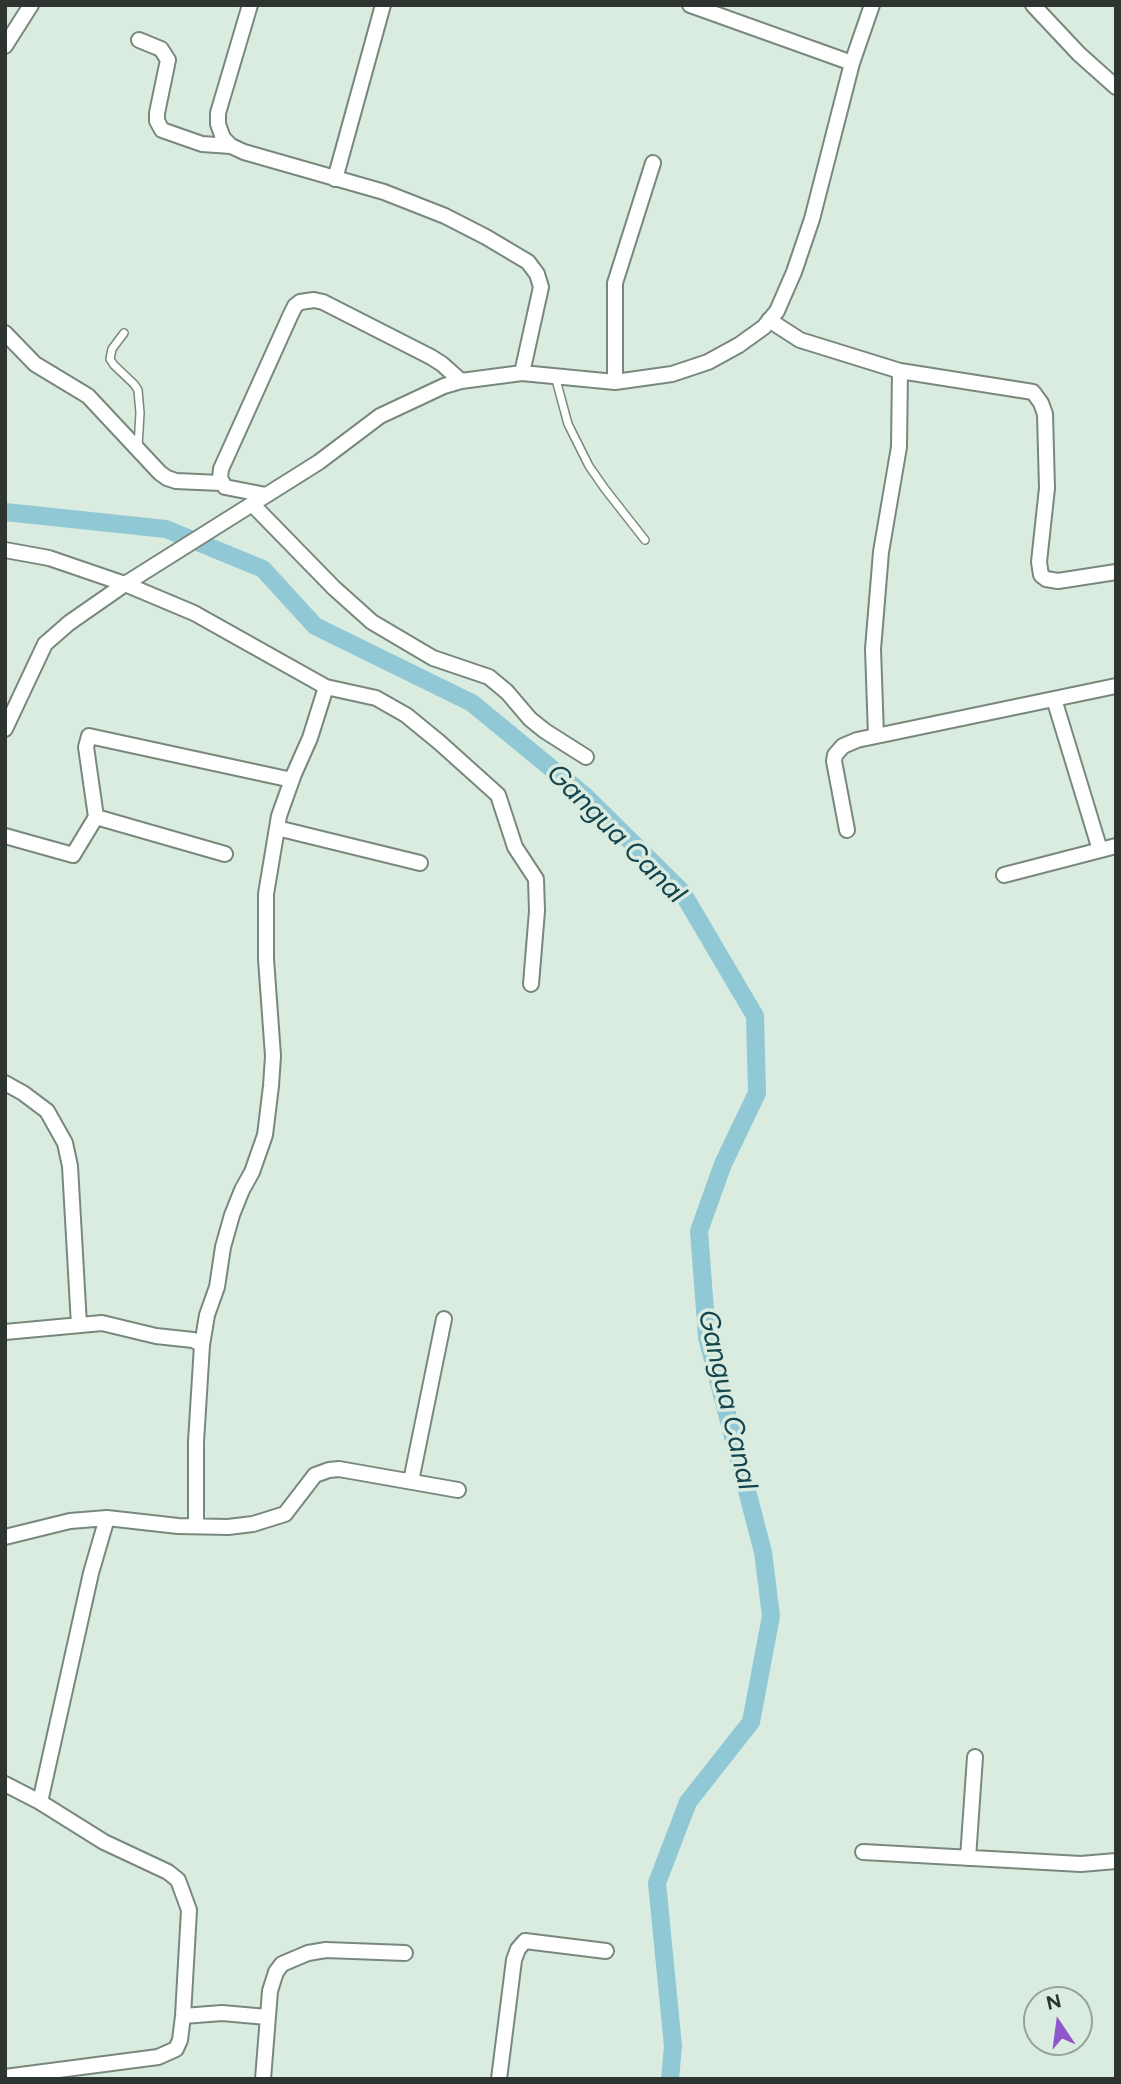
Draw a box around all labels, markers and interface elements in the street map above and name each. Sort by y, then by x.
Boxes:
water label: Gangua Canal [539,757,693,911]
water label: Gangua Canal [690,1307,764,1493]
north arrow [1023,1986,1093,2056]
text: N [1044,1989,1063,2015]

